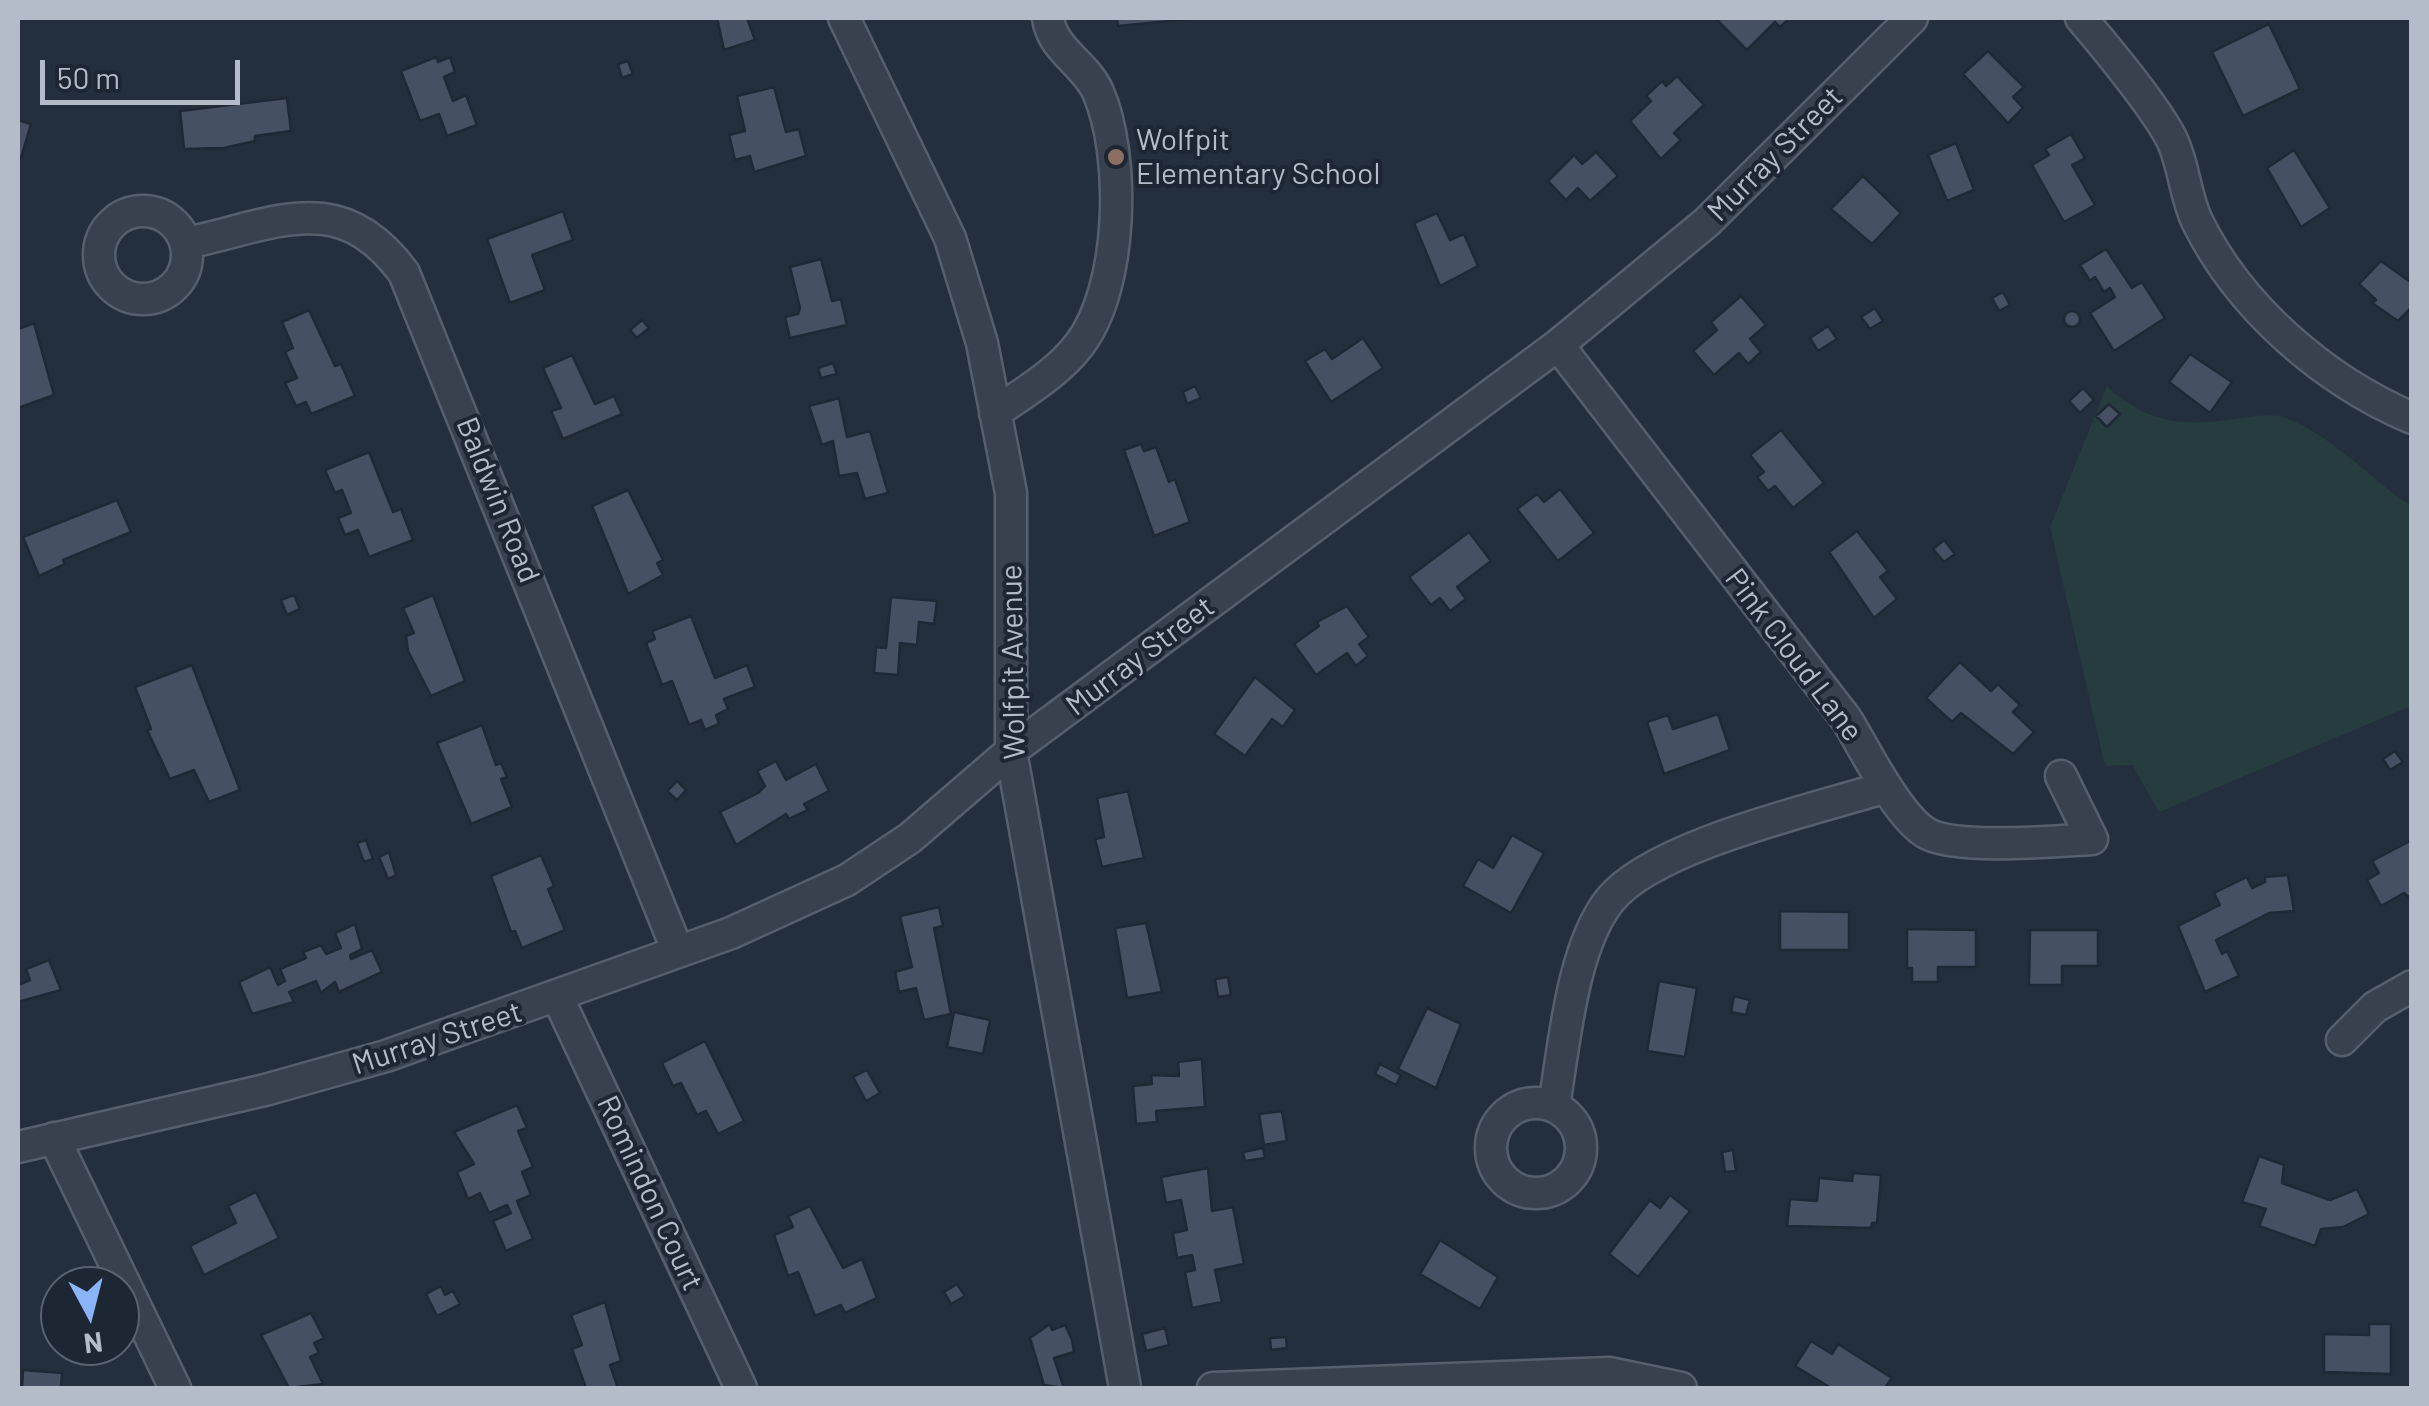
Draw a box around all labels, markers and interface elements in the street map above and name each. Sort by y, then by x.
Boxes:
scale bar [45,40,245,102]
text: 50 m [57,59,120,95]
street label: Murray Street [1700,79,1850,229]
place label: Wolfpit Elementary School [1136,122,1380,192]
marker: Wolfpit Elementary School [1105,146,1127,168]
street label: Baldwin Road [449,412,547,588]
street label: Pink Cloud Lane [1717,562,1871,748]
street label: Wolfpit Avenue [993,564,1033,760]
street label: Murray Street [1059,589,1221,723]
street label: Murray Street [348,994,526,1082]
street label: Romindon Court [589,1090,711,1296]
north arrow [40,1266,140,1366]
text: N [82,1326,105,1362]

